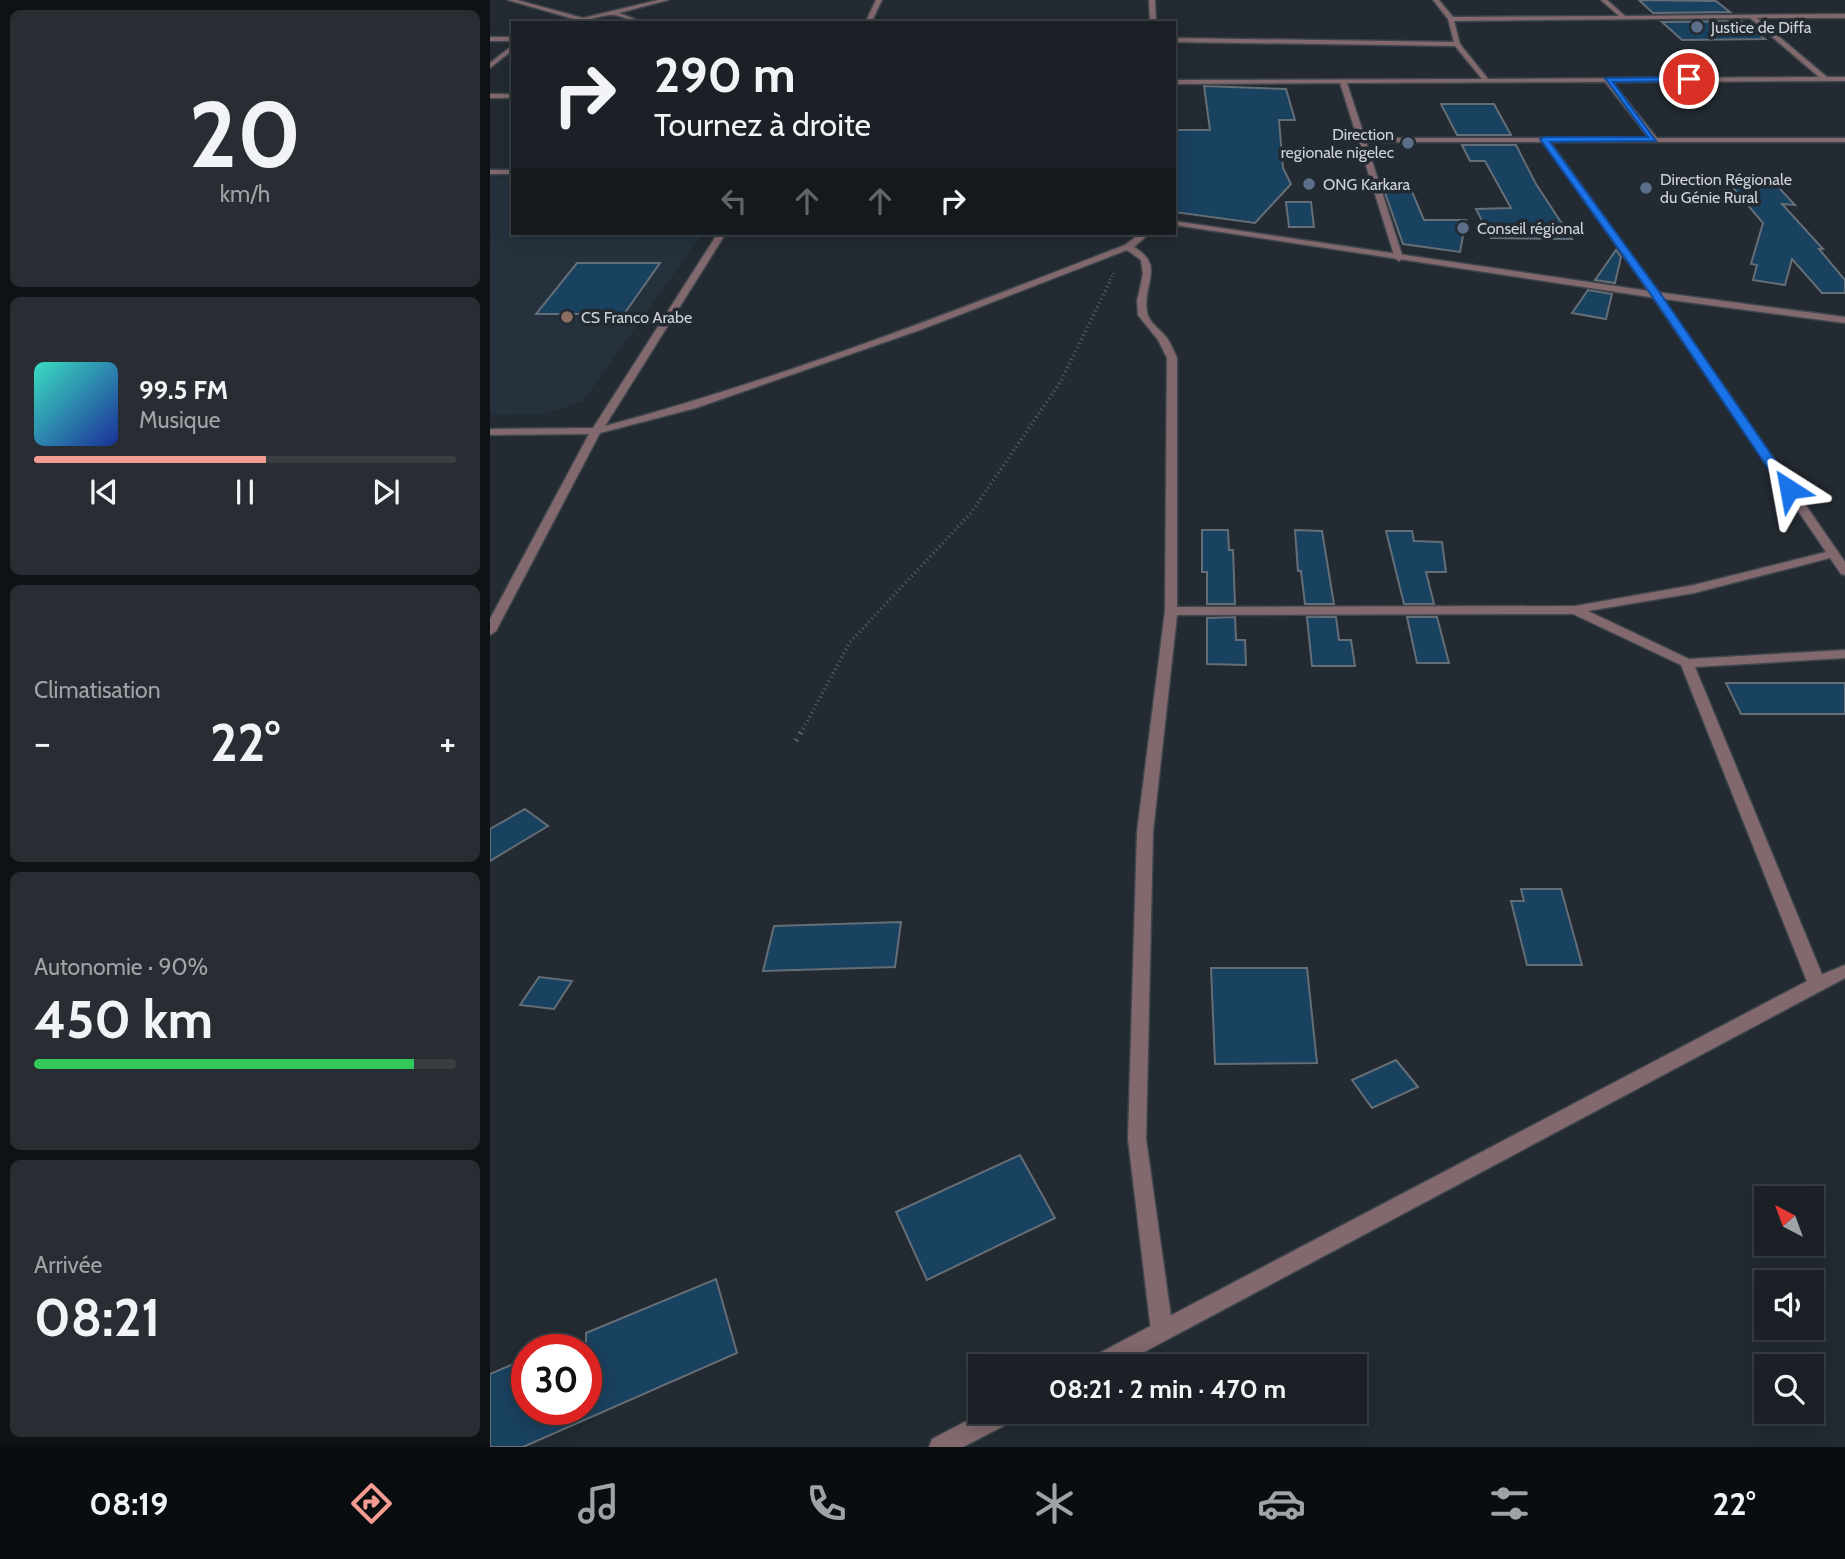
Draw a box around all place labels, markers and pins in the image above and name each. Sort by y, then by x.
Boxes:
place label: Justice de Diffa [1710,18,1812,37]
marker: Justice de Diffa [1689,19,1705,35]
pin [1659,49,1719,109]
place label: Direction regionale nigelec [1281,125,1394,162]
marker: Direction regionale nigelec [1400,135,1416,151]
place label: Direction Régionale du Génie Rural [1660,170,1792,207]
place label: ONG Karkara [1323,175,1410,194]
marker: ONG Karkara [1301,176,1317,192]
marker: Direction Régionale du Génie Rural [1638,180,1654,196]
place label: Conseil régional [1477,219,1584,238]
marker: Conseil régional [1455,220,1471,236]
place label: CS Franco Arabe [581,308,692,327]
marker: CS Franco Arabe [559,309,575,325]

